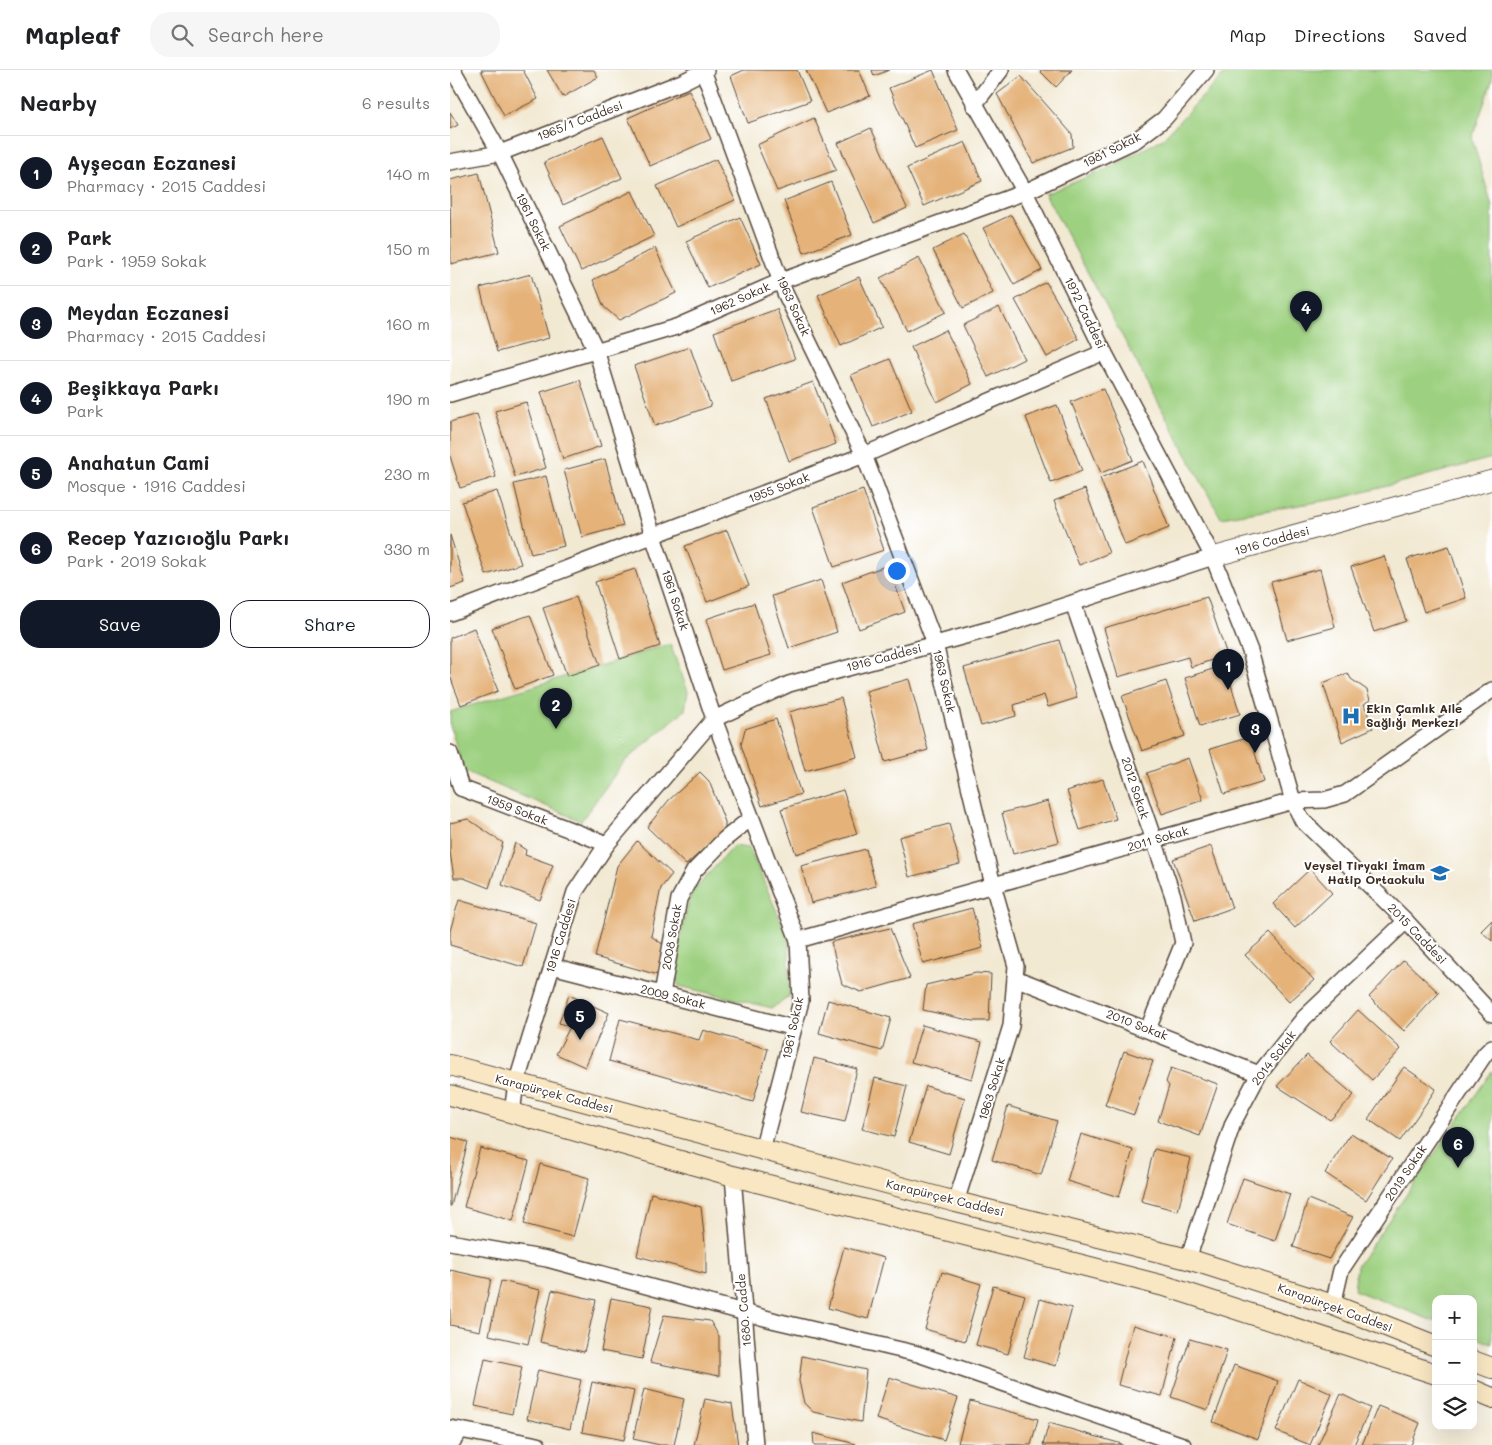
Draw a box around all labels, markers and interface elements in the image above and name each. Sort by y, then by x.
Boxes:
search box [150,12,500,57]
text: Mapleaf [25,19,120,50]
icon: search [168,21,196,49]
text: Search here [208,22,324,47]
text: Map [1229,23,1266,47]
text: Directions [1294,23,1386,47]
text: Saved [1414,23,1467,47]
text: Nearby [20,89,97,116]
text: 6 results [362,92,430,113]
street label: 1965/1 Caddesi [535,96,625,144]
street label: 1981 Sokak [1080,128,1143,171]
text: Ayşecan Eczanesi [67,150,237,175]
text: 1 [32,163,40,184]
text: 140 m [386,163,430,184]
text: Pharmacy · 2015 Caddesi [67,175,266,196]
street label: 1961 Sokak [513,190,555,253]
text: Park [67,225,112,250]
text: 2 [32,238,40,259]
text: 150 m [386,238,430,259]
text: Park · 1959 Sokak [67,250,206,271]
street label: 1963 Sokak [773,273,814,338]
street label: 1972 Caddesi [1062,274,1110,351]
street label: 1962 Sokak [707,278,772,318]
pin: 4 [1290,291,1322,332]
text: Meydan Eczanesi [67,300,230,325]
text: 3 [31,313,41,334]
text: 160 m [385,313,430,334]
text: Pharmacy · 2015 Caddesi [67,325,266,346]
text: Beşikkaya Parkı [67,375,220,400]
text: 4 [31,388,41,409]
text: 190 m [386,388,430,409]
text: Park [67,400,103,421]
text: Anahatun Cami [67,450,210,475]
text: 5 [31,463,41,484]
text: 230 m [384,463,430,484]
street label: 1955 Sokak [746,468,812,506]
text: Mosque · 1916 Caddesi [67,475,246,496]
street label: 1916 Caddesi [1232,522,1311,558]
text: Recep Yazıcıoğlu Parkı [67,525,290,550]
text: 6 [31,538,41,559]
text: 330 m [384,538,430,559]
text: Park · 2019 Sokak [67,550,206,571]
your location [884,558,910,584]
street label: 1961 Sokak [659,567,693,632]
button: Save [20,600,220,648]
button: Share [230,600,430,648]
street label: 1916 Caddesi [844,639,923,675]
street label: 1963 Sokak [930,647,960,714]
pin: 1 [1212,649,1244,690]
pin: 2 [540,688,572,729]
place label: Ekin Çamlık Aile Sağlığı Merkezi [1366,700,1462,730]
hospital icon: Ekin Çamlık Aile Sağlığı Merkezi [1340,705,1362,727]
pin: 3 [1239,712,1271,753]
street label: 2012 Sokak [1118,755,1153,821]
street label: 1959 Sokak [484,790,550,828]
street label: 2011 Sokak [1125,822,1190,854]
place label: Veysel Tiryaki İmam Hatip Ortaokulu [1304,857,1425,887]
school or university icon: Veysel Tiryaki İmam Hatip Ortaokulu [1429,862,1451,884]
street label: 1916 Caddesi [541,896,579,975]
street label: 2015 Caddesi [1385,900,1451,967]
street label: 2008 Sokak [657,903,685,971]
street label: 2009 Sokak [639,980,707,1012]
street label: 1961 Sokak [778,995,806,1060]
pin: 5 [564,999,596,1040]
street label: 2010 Sokak [1104,1005,1170,1043]
street label: 2014 Sokak [1247,1027,1299,1088]
street label: 1963 Sokak [974,1055,1008,1122]
street label: Karapürçek Caddesi [494,1070,615,1116]
pin: 6 [1442,1127,1474,1168]
street label: 2019 Sokak [1381,1141,1430,1204]
street label: Karapürçek Caddesi [885,1175,1006,1219]
street label: 1680. Cadde [732,1273,754,1347]
street label: Karapürçek Caddesi [1276,1279,1395,1335]
map controls [1432,1295,1477,1430]
button: + [1432,1295,1477,1340]
button: − [1432,1340,1477,1385]
button: layers [1432,1385,1477,1430]

